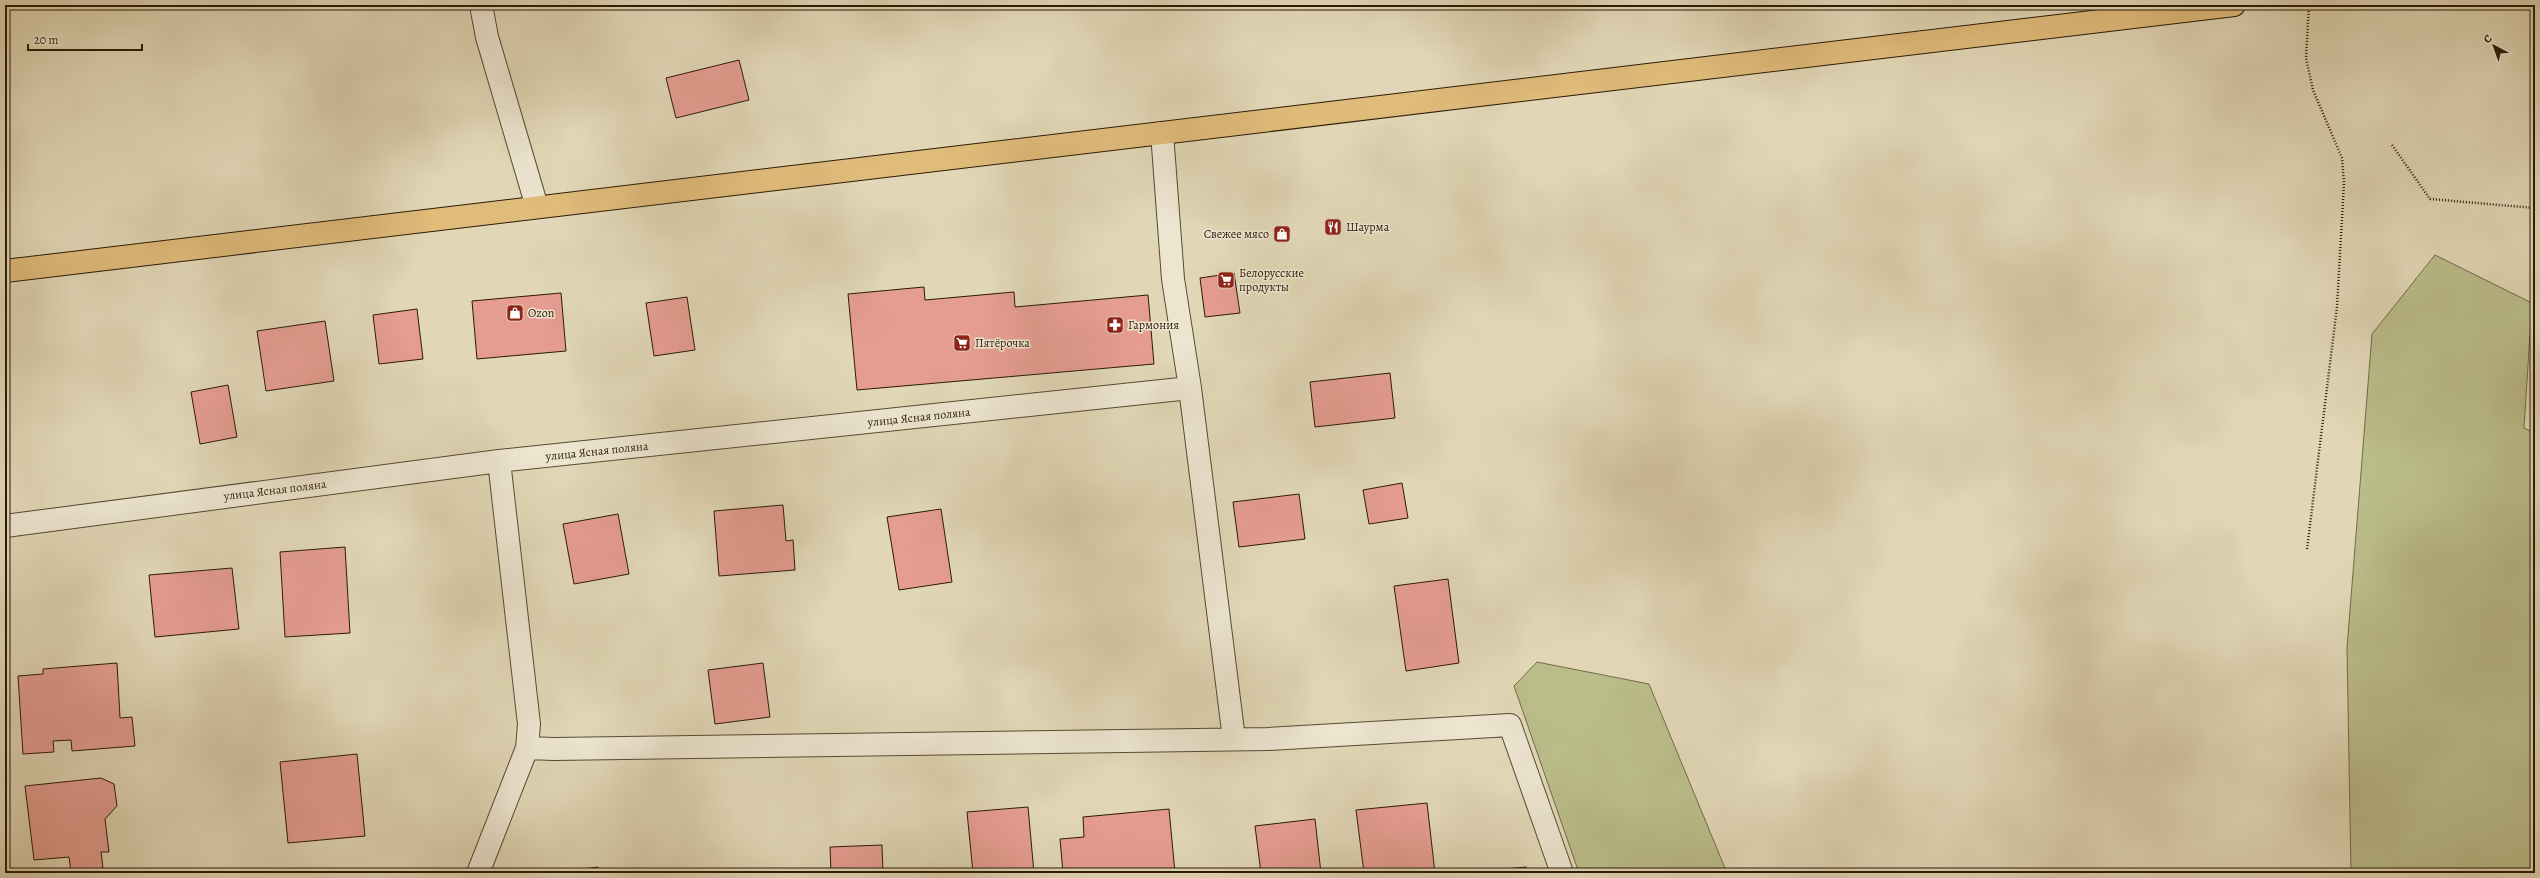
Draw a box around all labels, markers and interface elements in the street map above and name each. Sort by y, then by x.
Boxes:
scale bar [28,26,142,52]
north arrow [2474,26,2514,66]
text: С [2480,31,2495,47]
text: 20 m [34,32,58,48]
restaurant icon: Шаурма [1323,217,1343,237]
place label: Шаурма [1346,219,1390,235]
shop icon: Свежее мясо [1272,224,1292,244]
place label: Свежее мясо [1204,226,1269,242]
place label: Белорусские продукты [1239,265,1304,295]
supermarket icon: Белорусские продукты [1216,270,1236,290]
shop icon: Ozon [505,303,525,323]
place label: Ozon [528,305,555,321]
pharmacy icon: Гармония [1105,315,1125,335]
place label: Гармония [1128,317,1179,333]
supermarket icon: Пятёрочка [952,333,972,353]
place label: Пятёрочка [975,335,1030,351]
street label: улица Ясная поляна [866,404,972,430]
street label: улица Ясная поляна [544,438,650,464]
street label: улица Ясная поляна [222,476,328,504]

